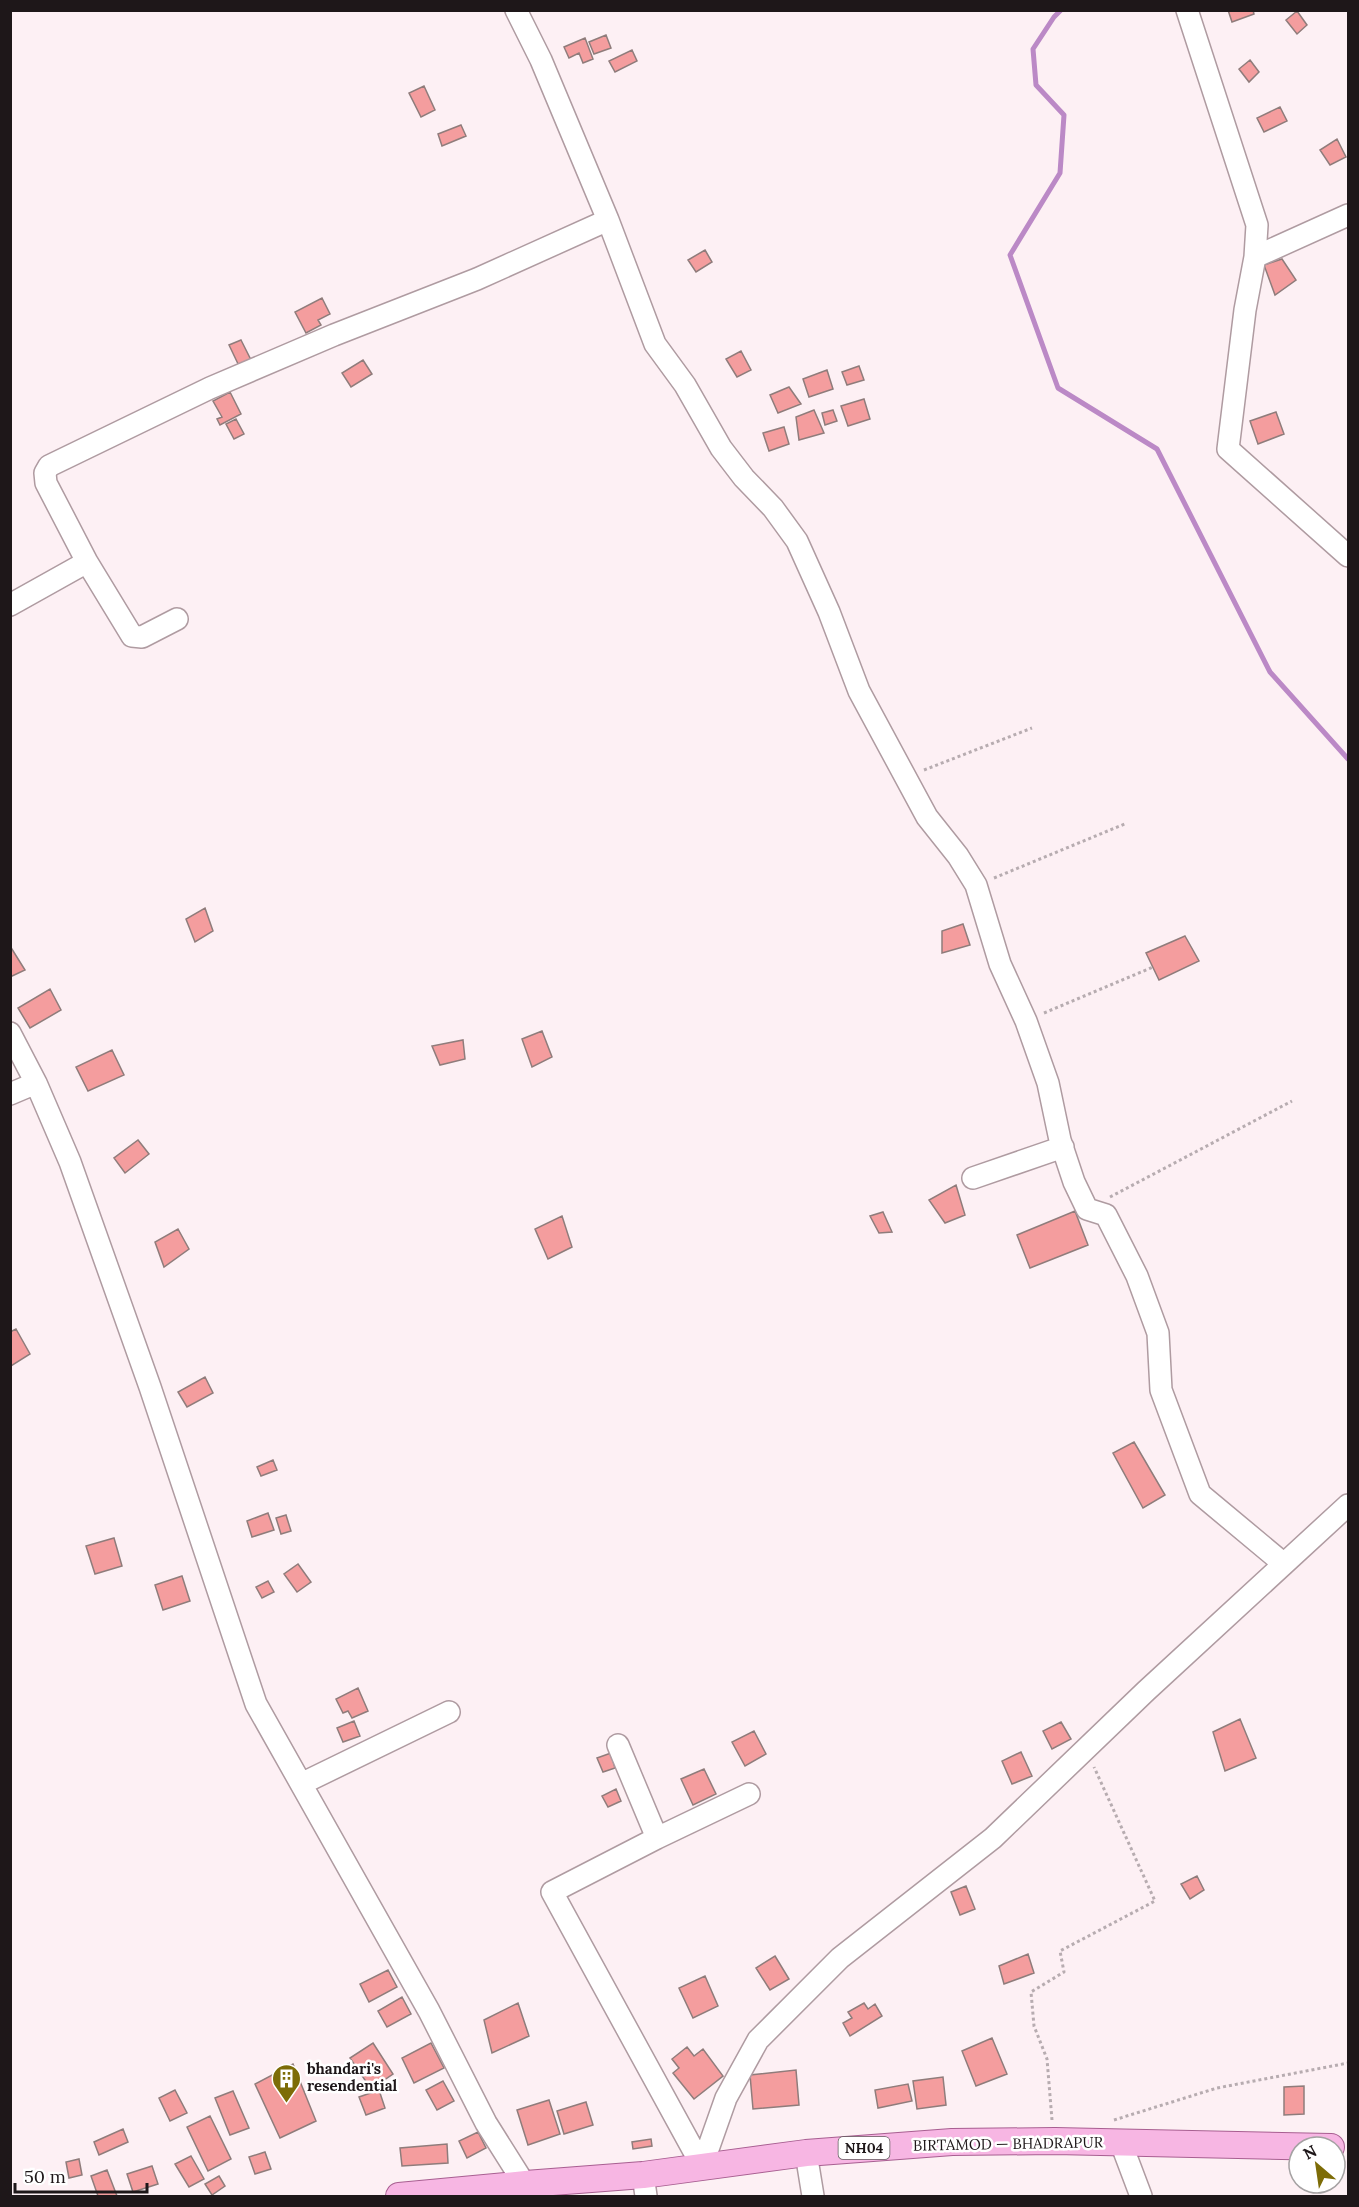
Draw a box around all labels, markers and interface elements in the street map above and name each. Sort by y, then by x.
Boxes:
place label: bhandari's resendential [306,2059,398,2095]
building icon: bhandari's resendential [270,2062,302,2104]
street label: BIRTAMOD — BHADRAPUR [913,2132,1104,2155]
north arrow [1287,2135,1347,2195]
road number: NH04 [838,2137,890,2159]
text: N [1299,2140,1320,2164]
scale bar [15,2156,147,2194]
text: 50 m [24,2165,66,2188]

